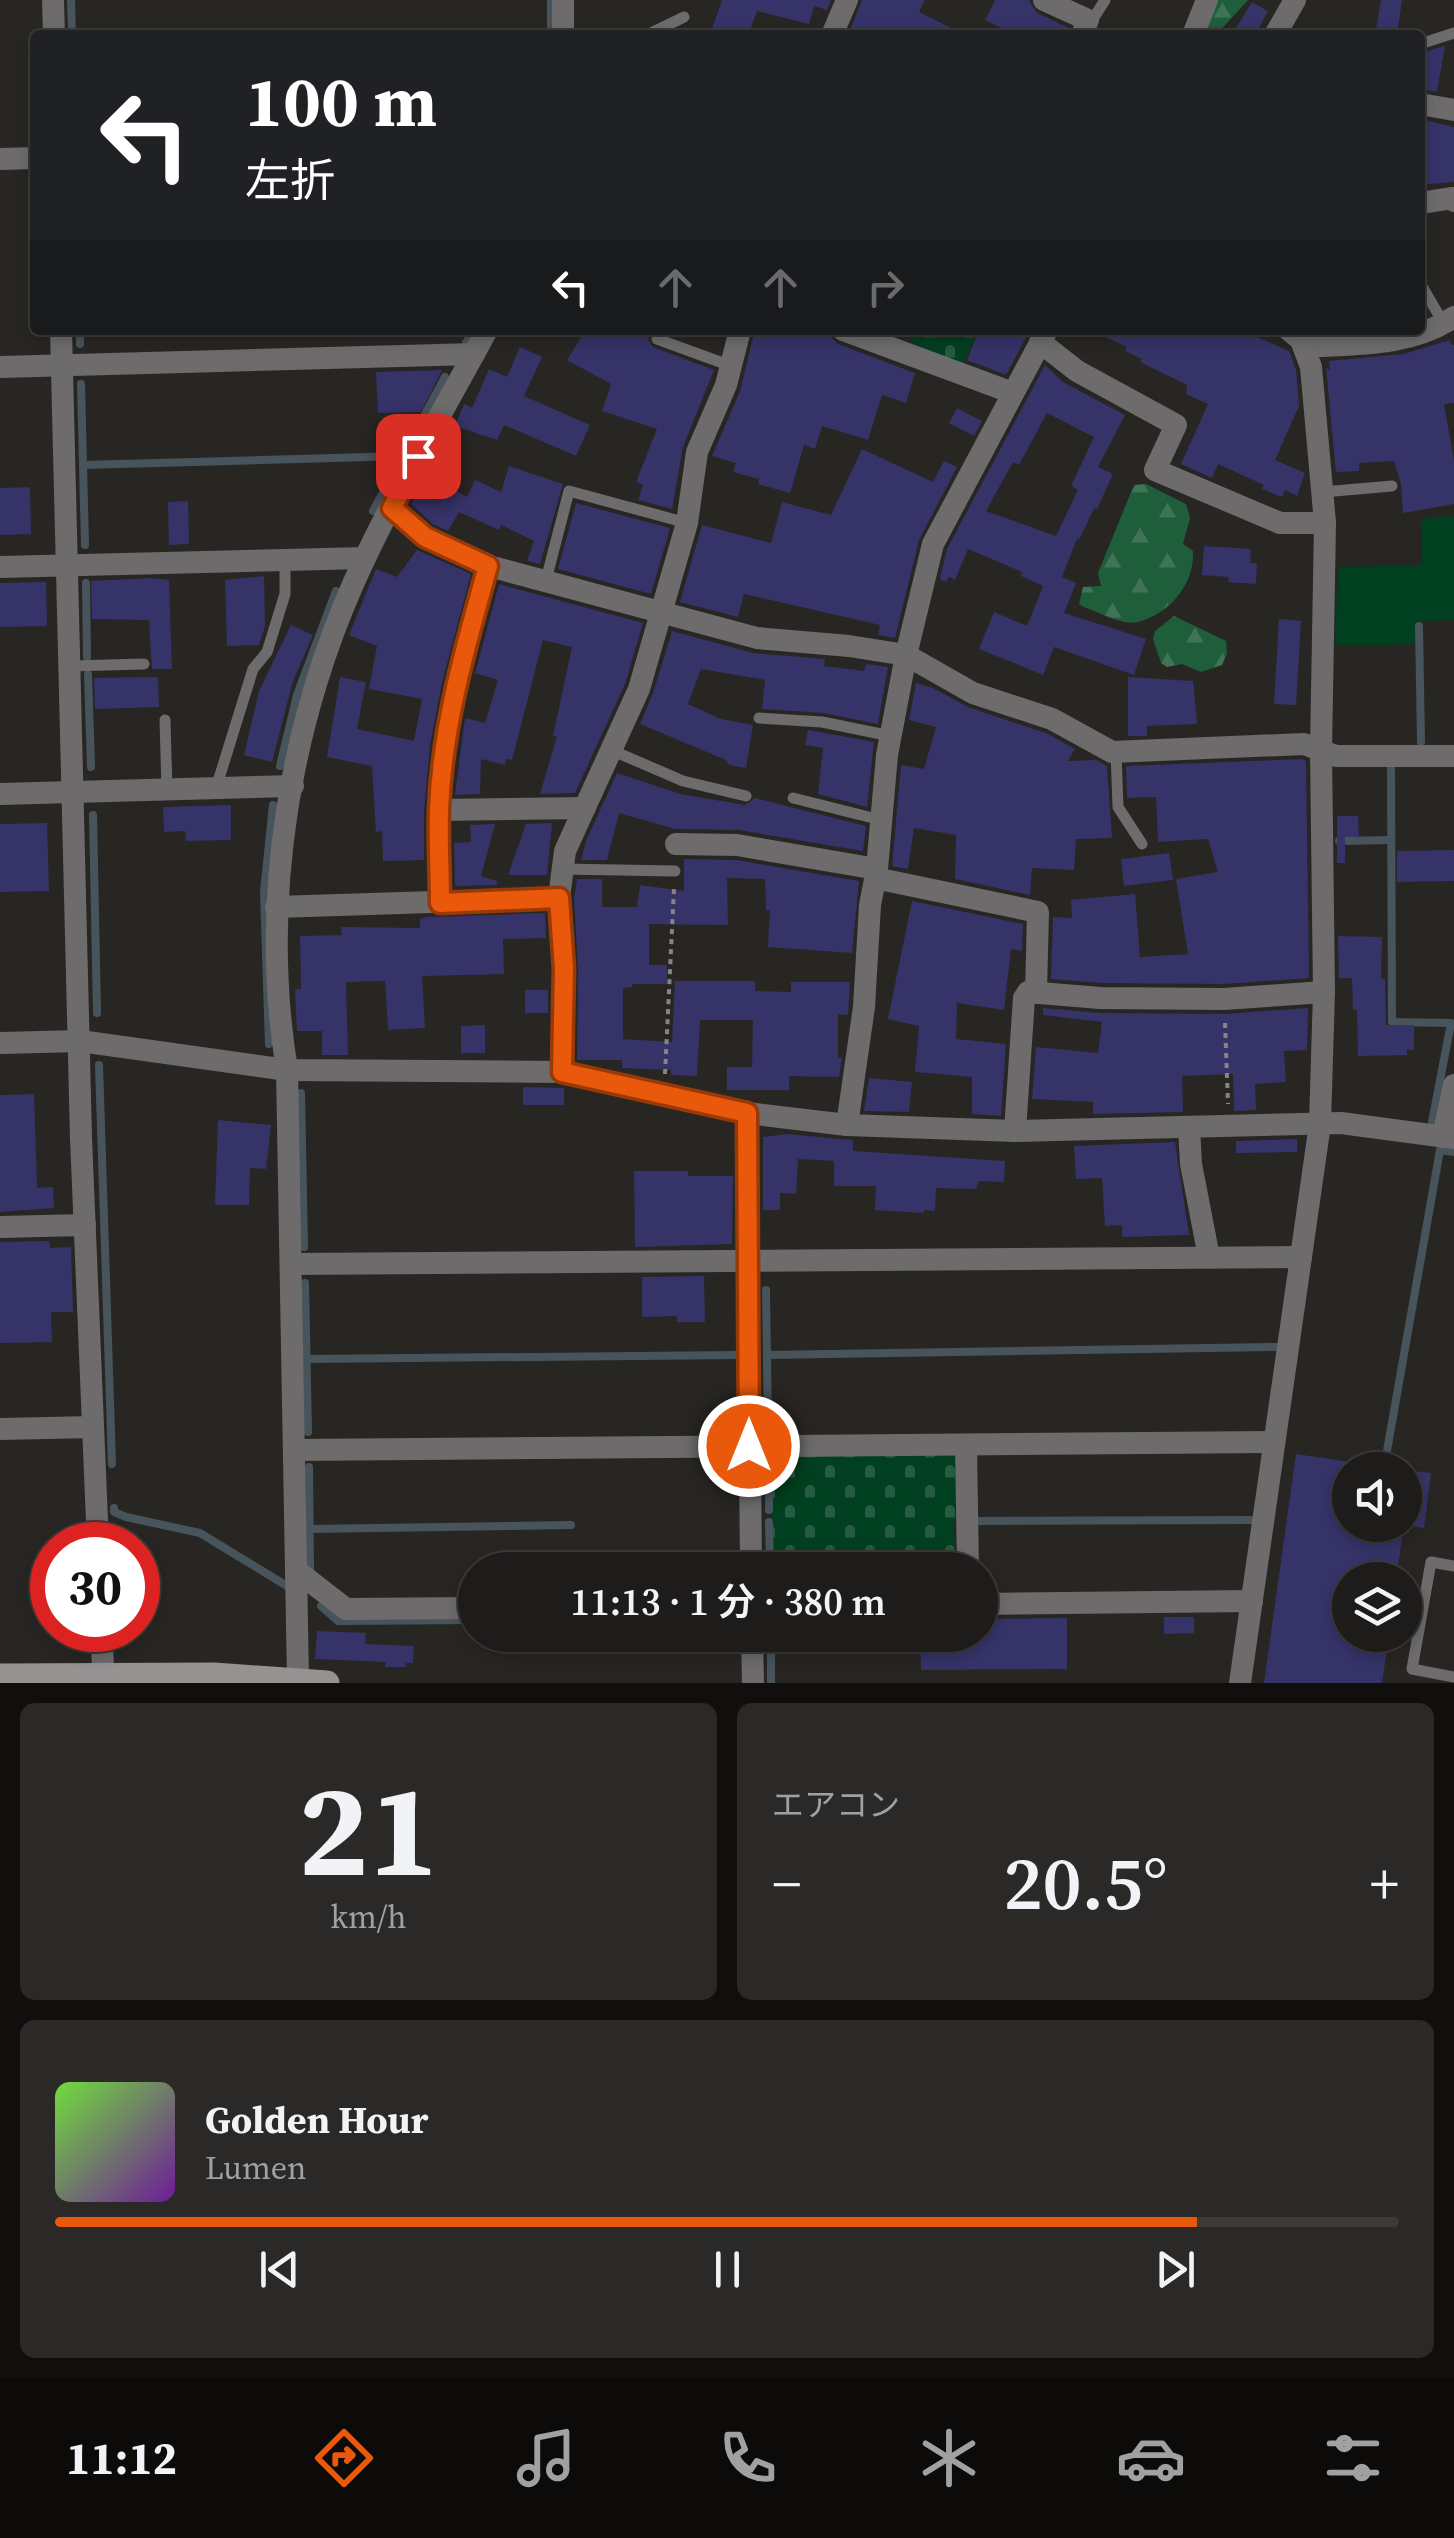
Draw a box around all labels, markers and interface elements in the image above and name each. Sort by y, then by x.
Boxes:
text: 100 m [245,53,437,149]
icon: left [80,70,210,200]
text: 左折 [245,149,335,211]
icon: left [543,260,598,315]
icon: ahead [648,260,703,315]
icon: ahead [753,260,808,315]
icon: right [858,260,913,315]
pin [376,414,461,499]
icon: arrive [391,429,446,484]
position arrow [697,1394,801,1498]
map controls [1332,1452,1422,1652]
button: sound [1332,1452,1422,1542]
speed limit sign: 30 [30,1522,160,1652]
button: layers [1332,1562,1422,1652]
text: 11:13 · 1 分 · 380 m [570,1576,886,1628]
text: 21 [298,1740,439,1919]
text: エアコン [772,1783,900,1827]
text: 20.5° [1003,1831,1168,1934]
text: − [772,1846,801,1921]
text: + [1370,1846,1399,1921]
text: km/h [330,1895,407,1939]
text: Golden Hour [205,2094,428,2146]
text: Lumen [205,2146,307,2190]
icon: previous [252,2242,307,2297]
icon: pause [700,2242,755,2297]
icon: next [1148,2242,1203,2297]
icon: directions [309,2423,379,2493]
icon: music [511,2423,581,2493]
icon: phone [713,2423,783,2493]
icon: climate [914,2423,984,2493]
icon: car [1116,2423,1186,2493]
icon: filters [1318,2423,1388,2493]
text: 11:12 [66,2427,177,2489]

